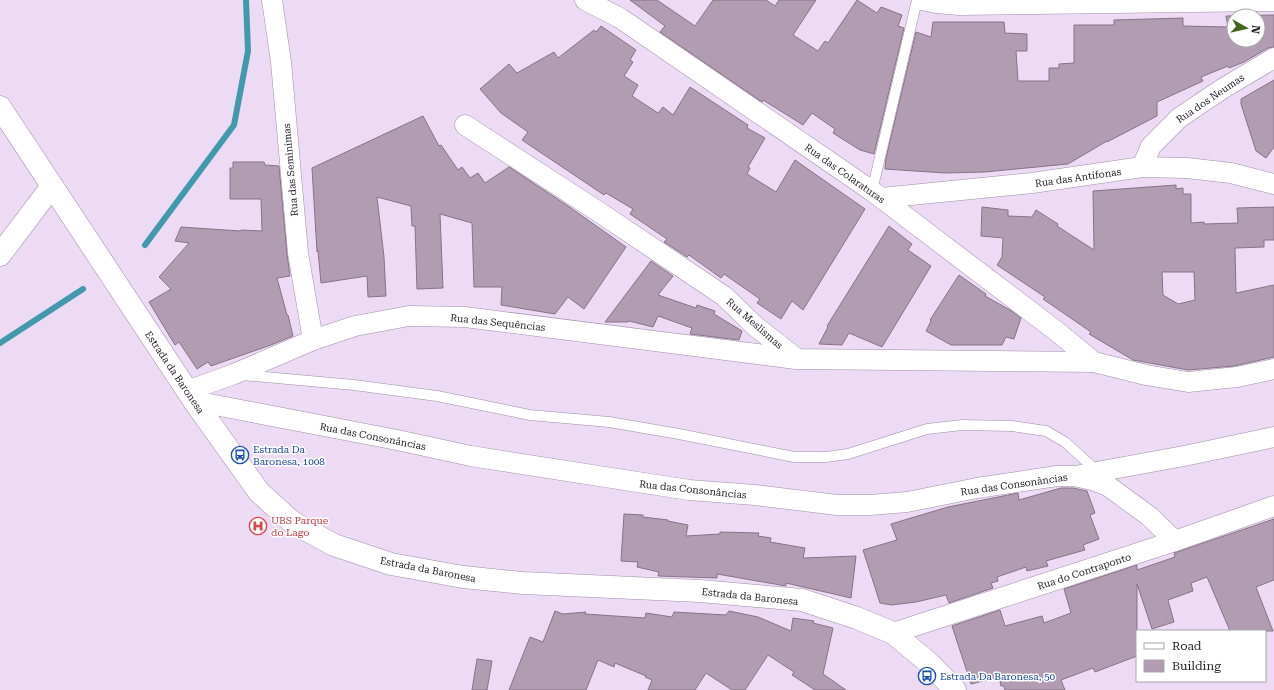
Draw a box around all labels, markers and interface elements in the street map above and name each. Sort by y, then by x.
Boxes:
north arrow [1226,8,1266,48]
text: N [1248,24,1262,35]
street label: Rua dos Neumas [1174,71,1247,125]
street label: Rua das Seminimas [281,123,300,217]
street label: Rua das Colaraturas [802,142,887,205]
street label: Rua das Antífonas [1034,166,1122,189]
street label: Rua Meslismas [724,296,785,351]
street label: Rua das Sequências [450,312,546,333]
street label: Estrada da Baronesa [143,329,207,416]
street label: Rua das Consonâncias [319,421,427,452]
place label: Estrada Da Baronesa, 1008 [253,444,325,467]
bus stop icon: Estrada Da Baronesa, 1008 [230,445,250,465]
street label: Rua das Consonâncias [960,472,1069,497]
street label: Rua das Consonâncias [639,478,747,501]
place label: UBS Parque do Lago [271,515,329,538]
hospital icon: UBS Parque do Lago [248,516,268,536]
street label: Rua do Contraponto [1036,551,1132,592]
street label: Estrada da Baronesa [379,555,477,584]
street label: Estrada da Baronesa [701,586,799,607]
legend [1136,630,1266,682]
text: Road [1172,639,1202,653]
text: Building [1172,659,1221,673]
bus stop icon: Estrada Da Baronesa, 50 [917,666,937,686]
place label: Estrada Da Baronesa, 50 [940,671,1056,682]

